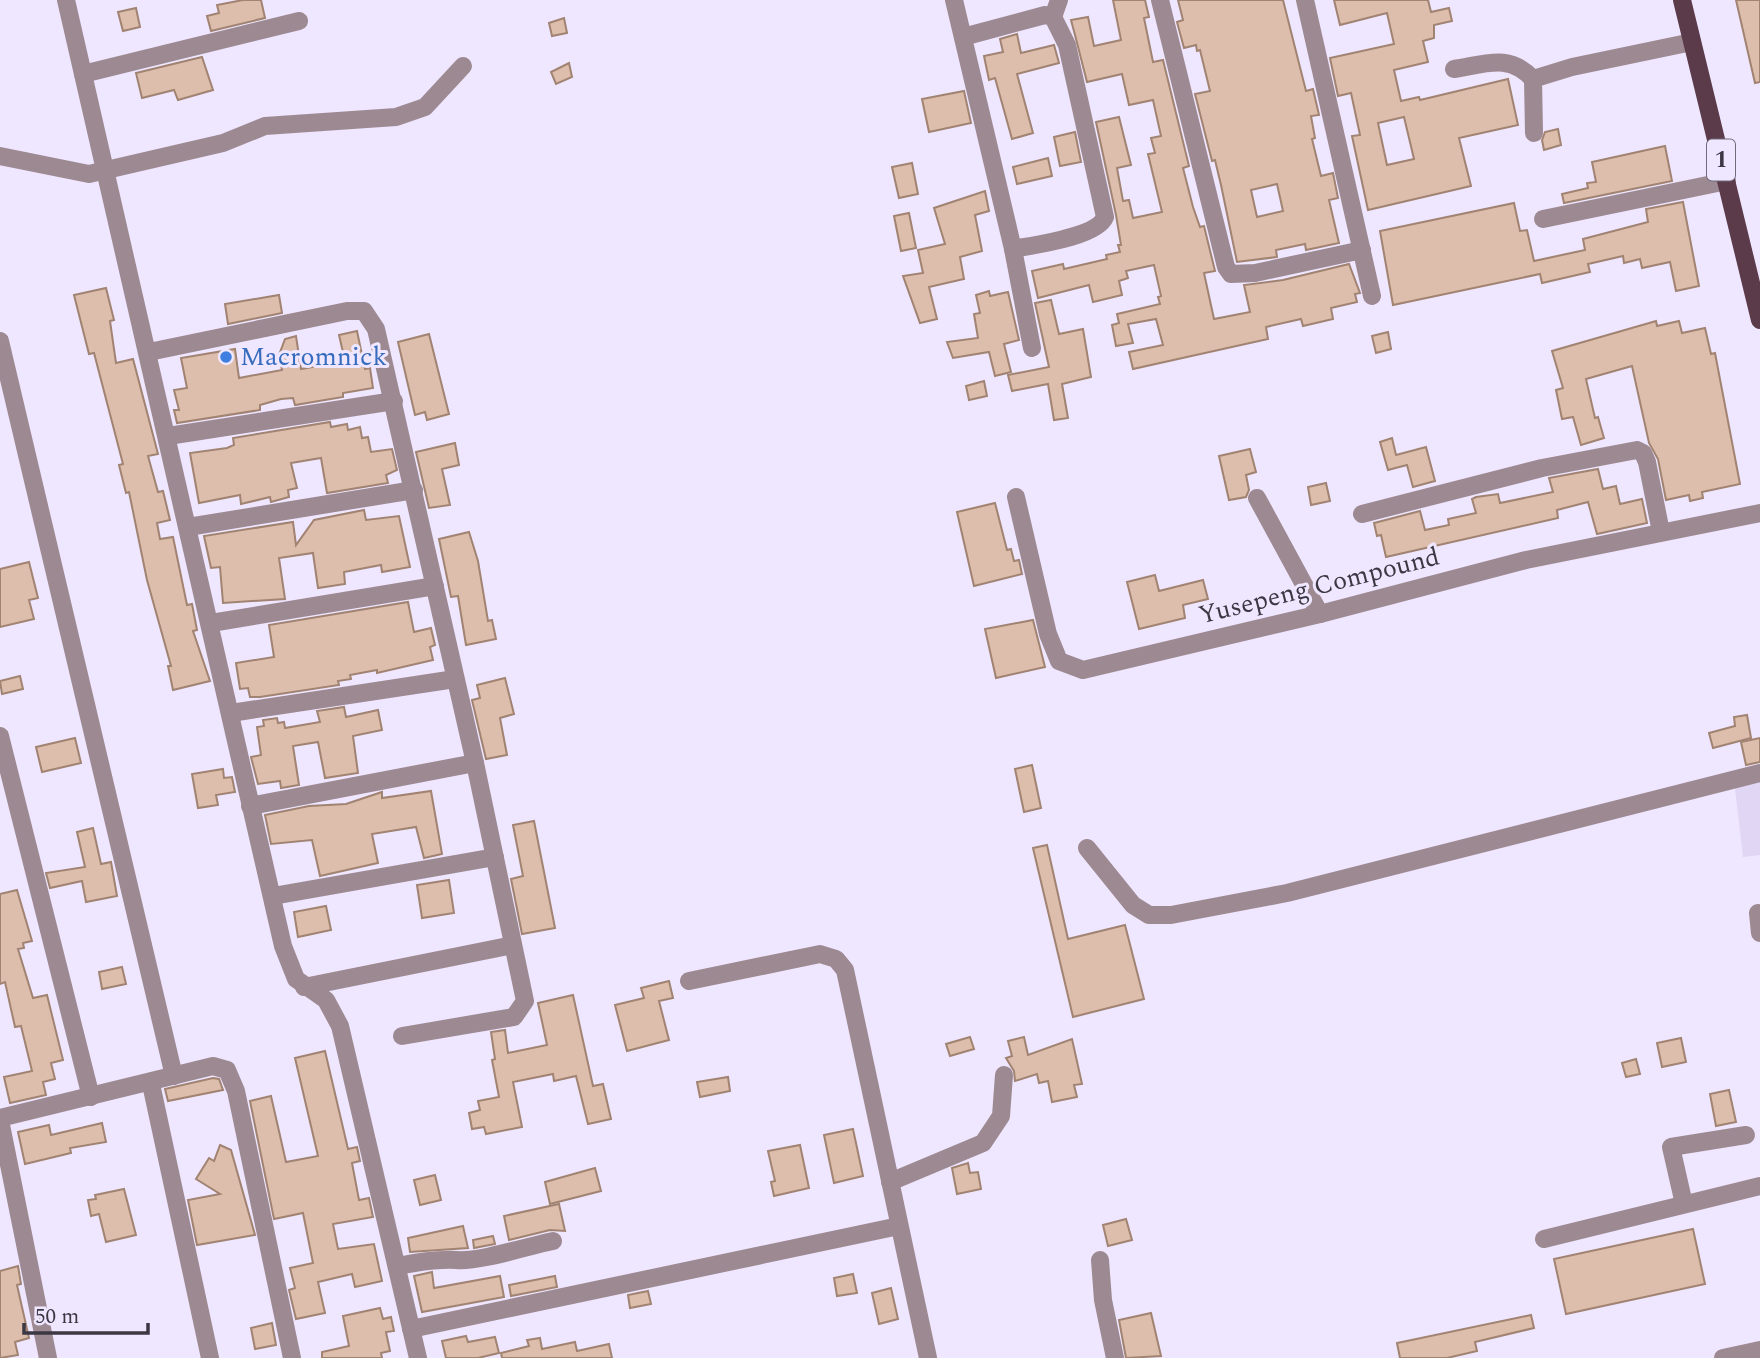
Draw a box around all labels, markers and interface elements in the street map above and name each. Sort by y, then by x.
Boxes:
road number: 1 [1707,140,1735,180]
place label: Macromnick [240,337,387,377]
marker: Macromnick [218,349,234,365]
street label: Yusepeng Compound [1194,537,1444,635]
scale bar [24,1292,149,1336]
text: 50 m [35,1301,79,1333]

